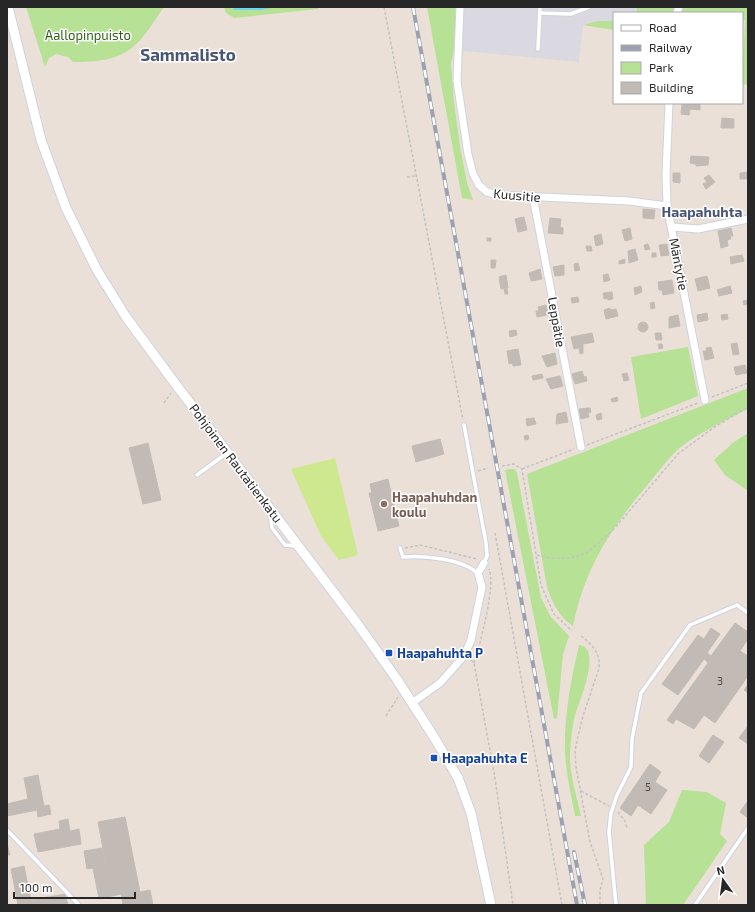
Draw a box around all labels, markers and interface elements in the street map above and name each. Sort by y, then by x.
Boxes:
legend [613,12,743,104]
text: Road [649,20,677,34]
park label: Aallopinpuisto [45,27,131,43]
text: Railway [649,40,693,54]
district label: Sammalisto [140,44,236,64]
text: Park [649,60,674,74]
text: Building [649,80,694,94]
street label: Kuusitie [493,185,541,205]
district label: Haapahuhta [662,203,742,220]
street label: Mäntytie [666,236,692,292]
street label: Leppätie [545,295,569,349]
street label: Pohjoinen Rautatienkatu [186,400,286,526]
place label: Haapahuhdan koulu [392,489,478,520]
marker: Haapahuhdan koulu [379,499,389,509]
place label: Haapahuhta P [397,645,483,661]
marker: Haapahuhta P [384,648,394,658]
house number: 3 [717,674,723,687]
place label: Haapahuhta E [442,750,527,766]
marker: Haapahuhta E [429,753,439,763]
house number: 5 [645,780,651,793]
north arrow [703,860,743,900]
text: N [715,863,726,877]
scale bar [14,874,135,900]
text: 100 m [20,880,52,894]

